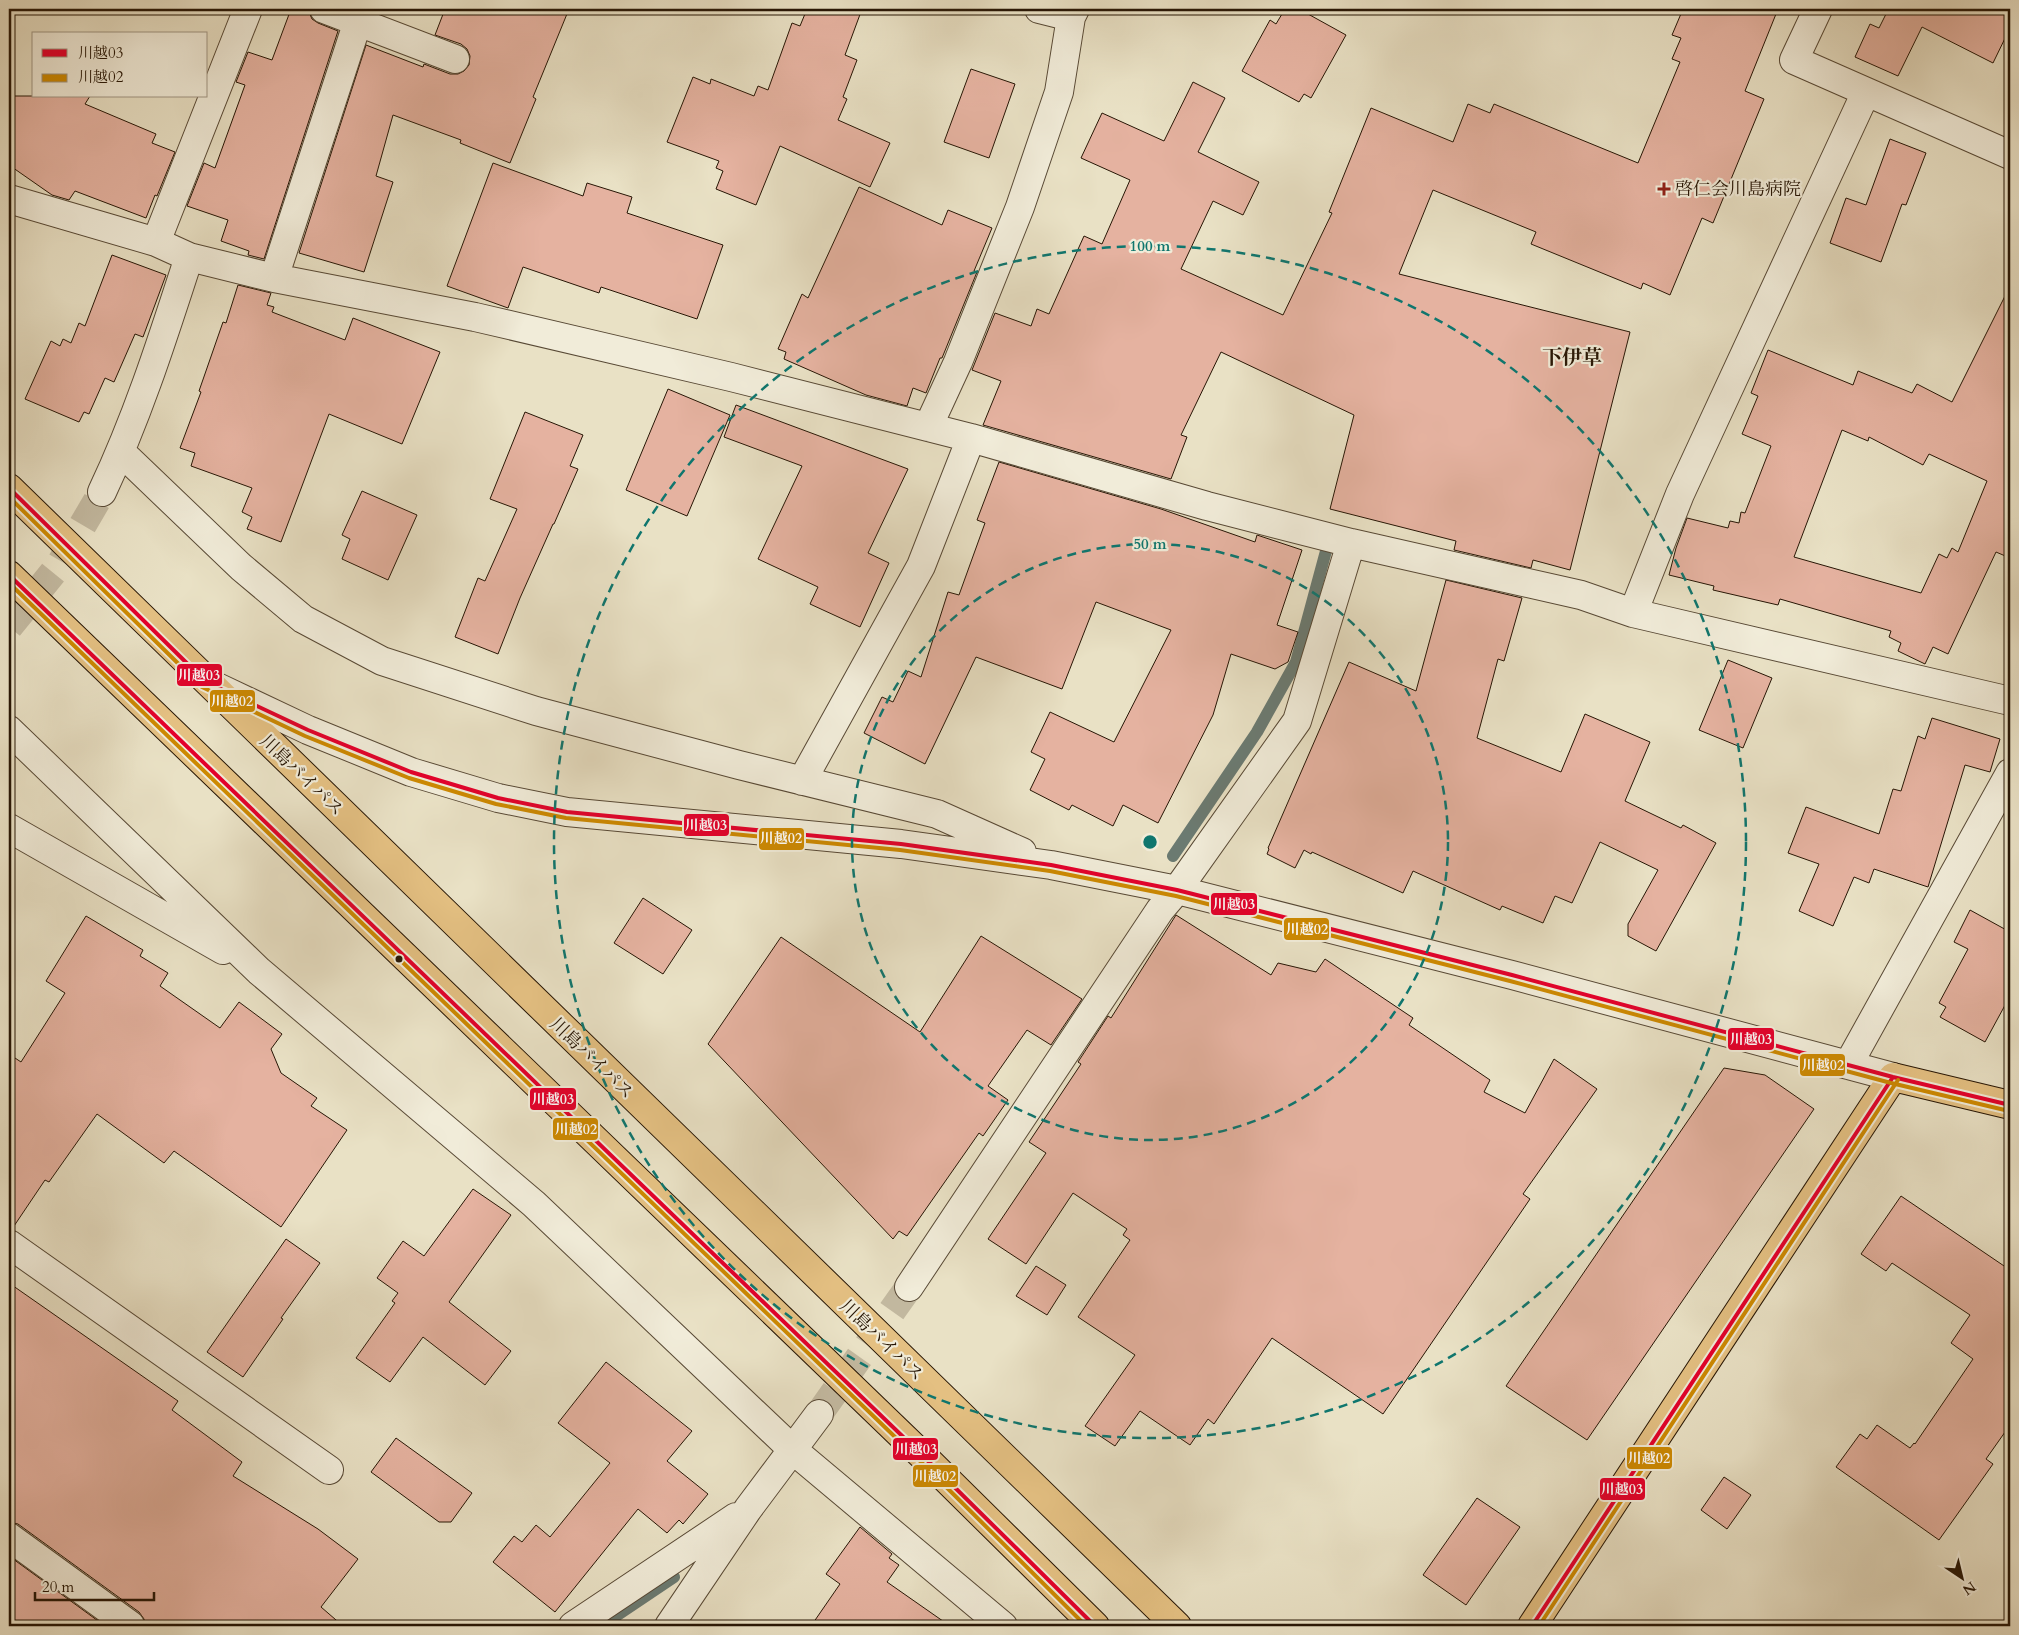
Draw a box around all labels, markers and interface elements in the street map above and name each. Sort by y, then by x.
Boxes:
legend [32,32,208,98]
text: 川越03 [78,43,123,63]
text: 川越02 [78,67,124,87]
place label: 啓仁会川島病院 [1675,177,1801,202]
marker: 啓仁会川島病院 [1657,182,1671,196]
text: 100 m [1130,236,1171,256]
district label: 下伊草 [1542,344,1602,371]
text: 50 m [1133,534,1167,554]
line badge: 川越03 [176,663,223,687]
text: 川越03 [178,666,220,685]
line badge: 川越02 [209,689,256,713]
text: 川越02 [211,692,253,711]
street label: 川島バイパス [254,729,349,822]
line badge: 川越03 [683,813,730,837]
text: 川越03 [685,816,727,835]
line badge: 川越02 [758,827,805,851]
text: 川越02 [760,829,802,848]
centre of rings [1141,833,1159,851]
line badge: 川越03 [1210,892,1258,916]
text: 川越03 [1213,895,1255,914]
line badge: 川越02 [1283,917,1330,941]
text: 川越02 [1286,920,1328,939]
unlabelled marker [394,954,404,964]
street label: 川島バイパス [544,1012,639,1105]
line badge: 川越03 [1727,1027,1775,1051]
text: 川越03 [1730,1030,1772,1049]
line badge: 川越02 [1799,1053,1846,1077]
text: 川越02 [1802,1056,1844,1075]
line badge: 川越03 [529,1087,577,1111]
text: 川越03 [532,1090,574,1109]
line badge: 川越02 [552,1117,599,1141]
text: 川越02 [555,1120,597,1139]
street label: 川島バイパス [834,1294,929,1387]
line badge: 川越03 [892,1437,939,1461]
text: 川越03 [895,1440,937,1459]
line badge: 川越02 [1626,1446,1673,1470]
text: 川越02 [1628,1449,1670,1468]
line badge: 川越02 [912,1464,959,1488]
text: 川越02 [914,1467,956,1486]
line badge: 川越03 [1599,1477,1646,1501]
text: 川越03 [1601,1480,1643,1499]
north arrow [1936,1552,1986,1602]
scale bar [35,1570,154,1602]
text: 20 m [42,1577,74,1597]
text: N [1959,1577,1980,1600]

